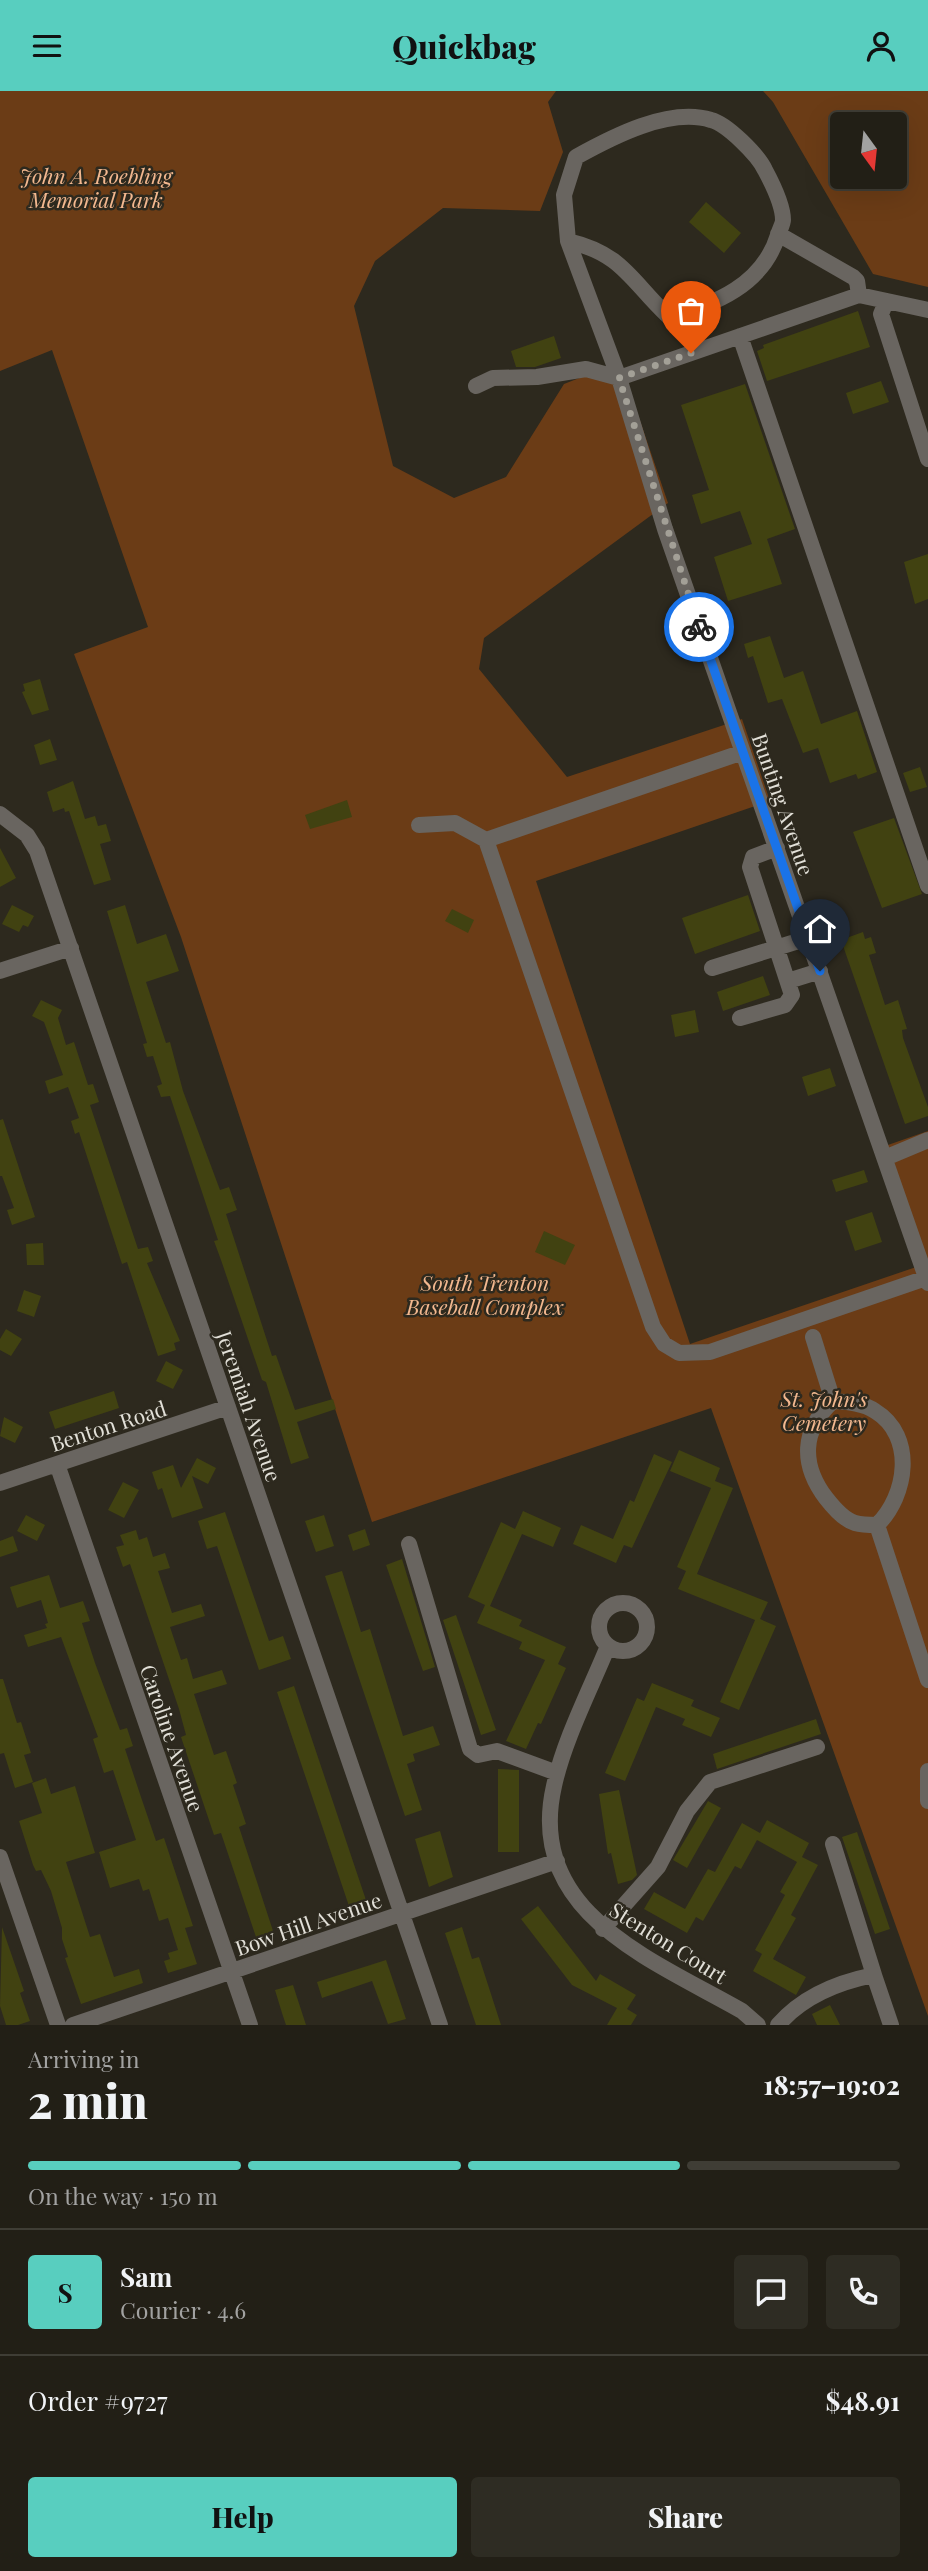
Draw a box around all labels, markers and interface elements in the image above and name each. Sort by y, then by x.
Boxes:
text: Quickbag [392,24,536,67]
icon: menu [28,27,66,65]
icon: person [862,27,900,65]
north arrow [830,112,906,189]
map controls [830,112,907,189]
park label: John A. Roebling Memorial Park [20,161,174,213]
pin [661,281,721,353]
icon: bag [672,292,710,330]
courier [664,592,734,662]
icon: bike [680,608,718,646]
street label: Bunting Avenue [747,729,821,879]
pin [790,899,850,971]
icon: home [801,910,839,948]
park label: South Trenton Baseball Complex [405,1268,564,1320]
street label: Jeremiah Avenue [211,1326,289,1485]
park label: St. John's Cemetery [779,1384,868,1436]
street label: Benton Road [46,1393,170,1457]
street label: Caroline Avenue [135,1661,211,1815]
street label: Bow Hill Avenue [231,1885,385,1961]
street label: Stenton Court [605,1895,734,1990]
text: Arriving in [28,2043,140,2074]
text: 18:57–19:02 [764,2067,900,2102]
text: 2 min [28,2069,148,2131]
text: On the way · 150 m [28,2180,218,2211]
button: chat [734,2255,808,2329]
button: phone [826,2255,900,2329]
text: Sam [120,2259,172,2294]
text: S [57,2275,73,2310]
text: Courier · 4.6 [120,2294,246,2325]
text: Order #9727 [28,2383,167,2418]
text: $48.91 [826,2383,900,2418]
button: Help [28,2477,457,2557]
button: Share [471,2477,900,2557]

